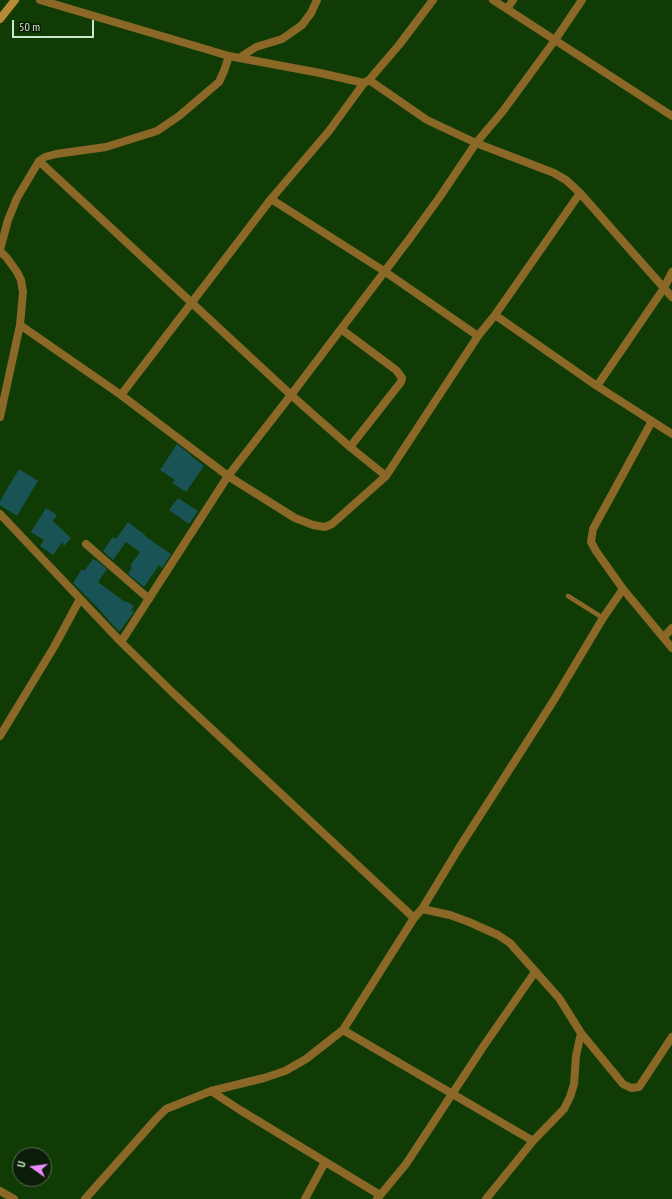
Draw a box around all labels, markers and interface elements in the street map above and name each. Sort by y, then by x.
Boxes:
scale bar [14,12,96,38]
text: 50 m [19,19,40,34]
north arrow [12,1147,52,1187]
text: U [14,1160,29,1169]

